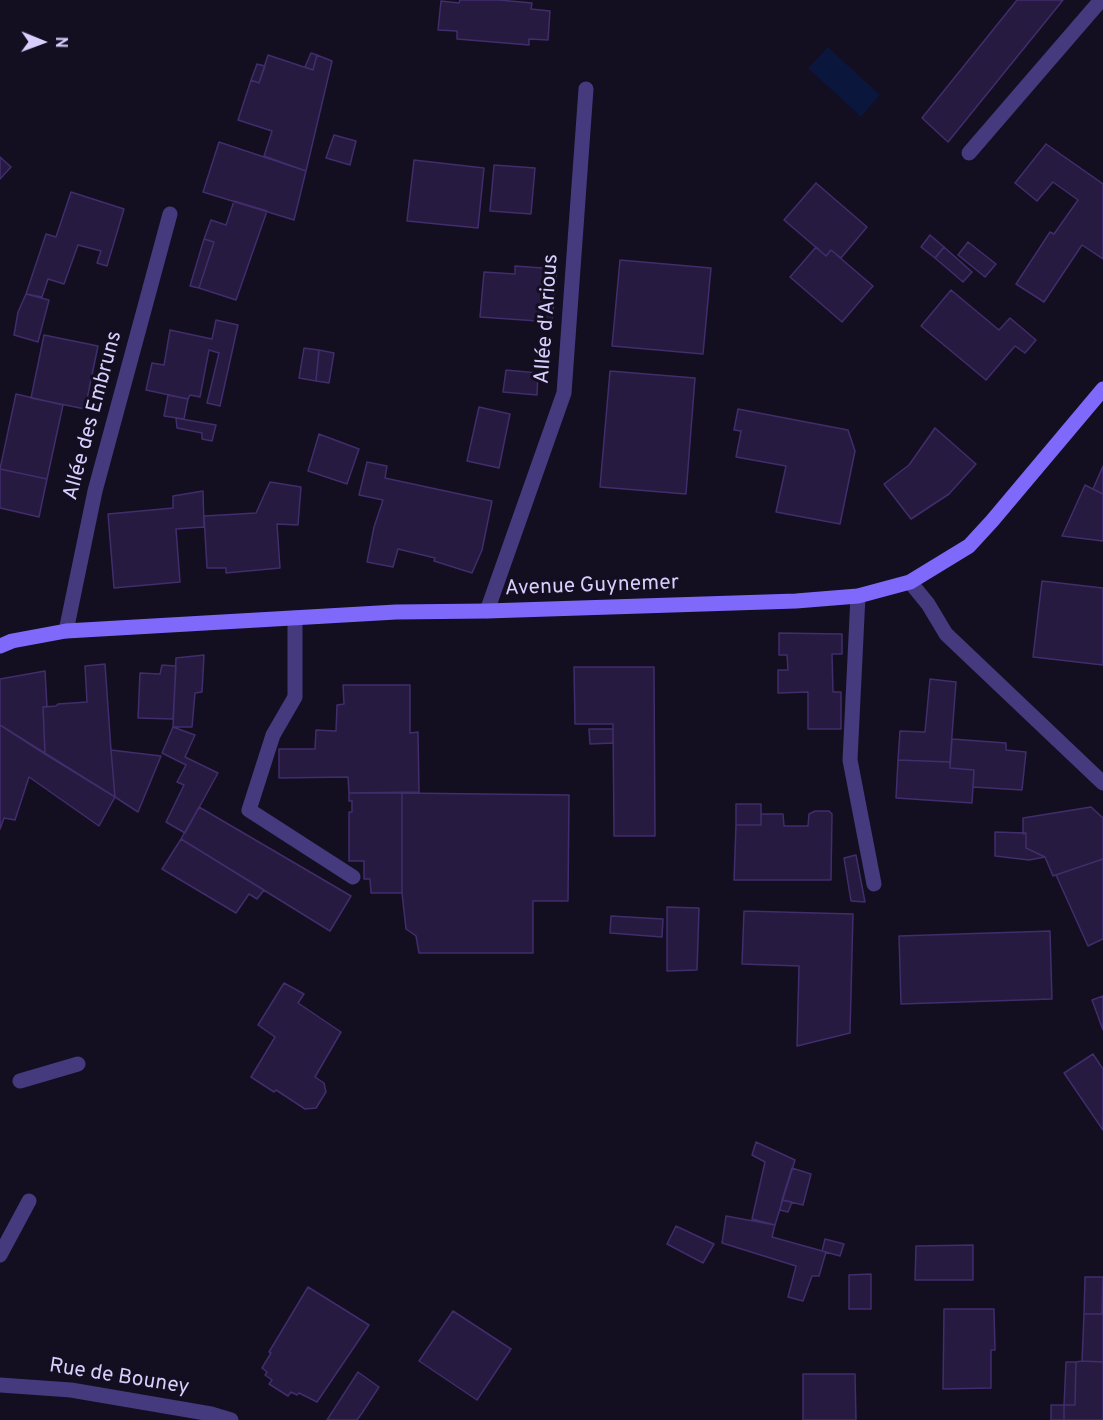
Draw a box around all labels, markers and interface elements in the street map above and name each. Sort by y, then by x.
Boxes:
north arrow [12,12,72,72]
text: N [50,36,70,48]
street label: Allée d'Arious [531,253,565,385]
street label: Allée des Embruns [59,329,129,503]
street label: Avenue Guynemer [504,571,680,603]
street label: Rue de Bouney [47,1354,191,1402]

